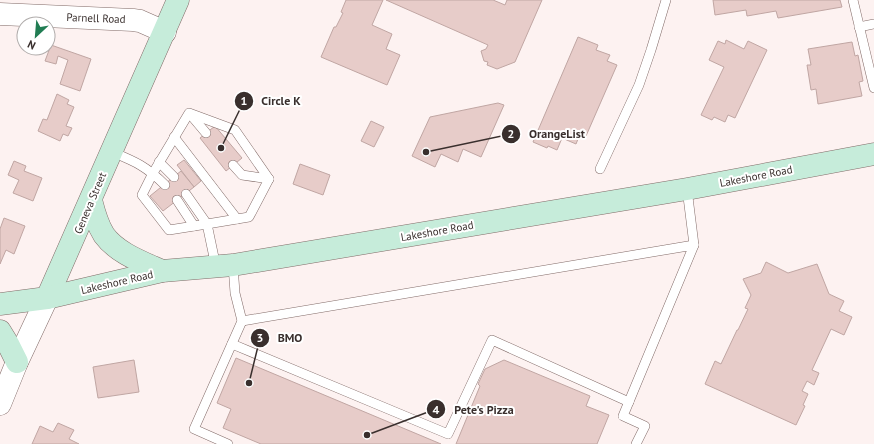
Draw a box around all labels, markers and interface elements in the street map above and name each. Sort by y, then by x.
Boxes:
street label: Parnell Road [66,10,126,26]
north arrow [16,16,56,56]
text: N [25,37,38,53]
callout: Circle K [234,89,309,113]
text: 1 [241,93,247,108]
text: Circle K [261,93,301,108]
callout: OrangeList [501,122,593,146]
text: 2 [508,126,514,141]
text: OrangeList [529,126,586,141]
street label: Lakeshore Road [718,162,794,190]
street label: Geneva Street [71,170,109,236]
street label: Lakeshore Road [399,218,475,244]
street label: Lakeshore Road [79,267,155,297]
callout: BMO [250,326,311,350]
text: 3 [257,330,263,345]
text: BMO [278,330,302,345]
callout: Pete's Pizza [426,397,521,421]
text: 4 [433,402,440,417]
text: Pete's Pizza [454,402,514,417]

